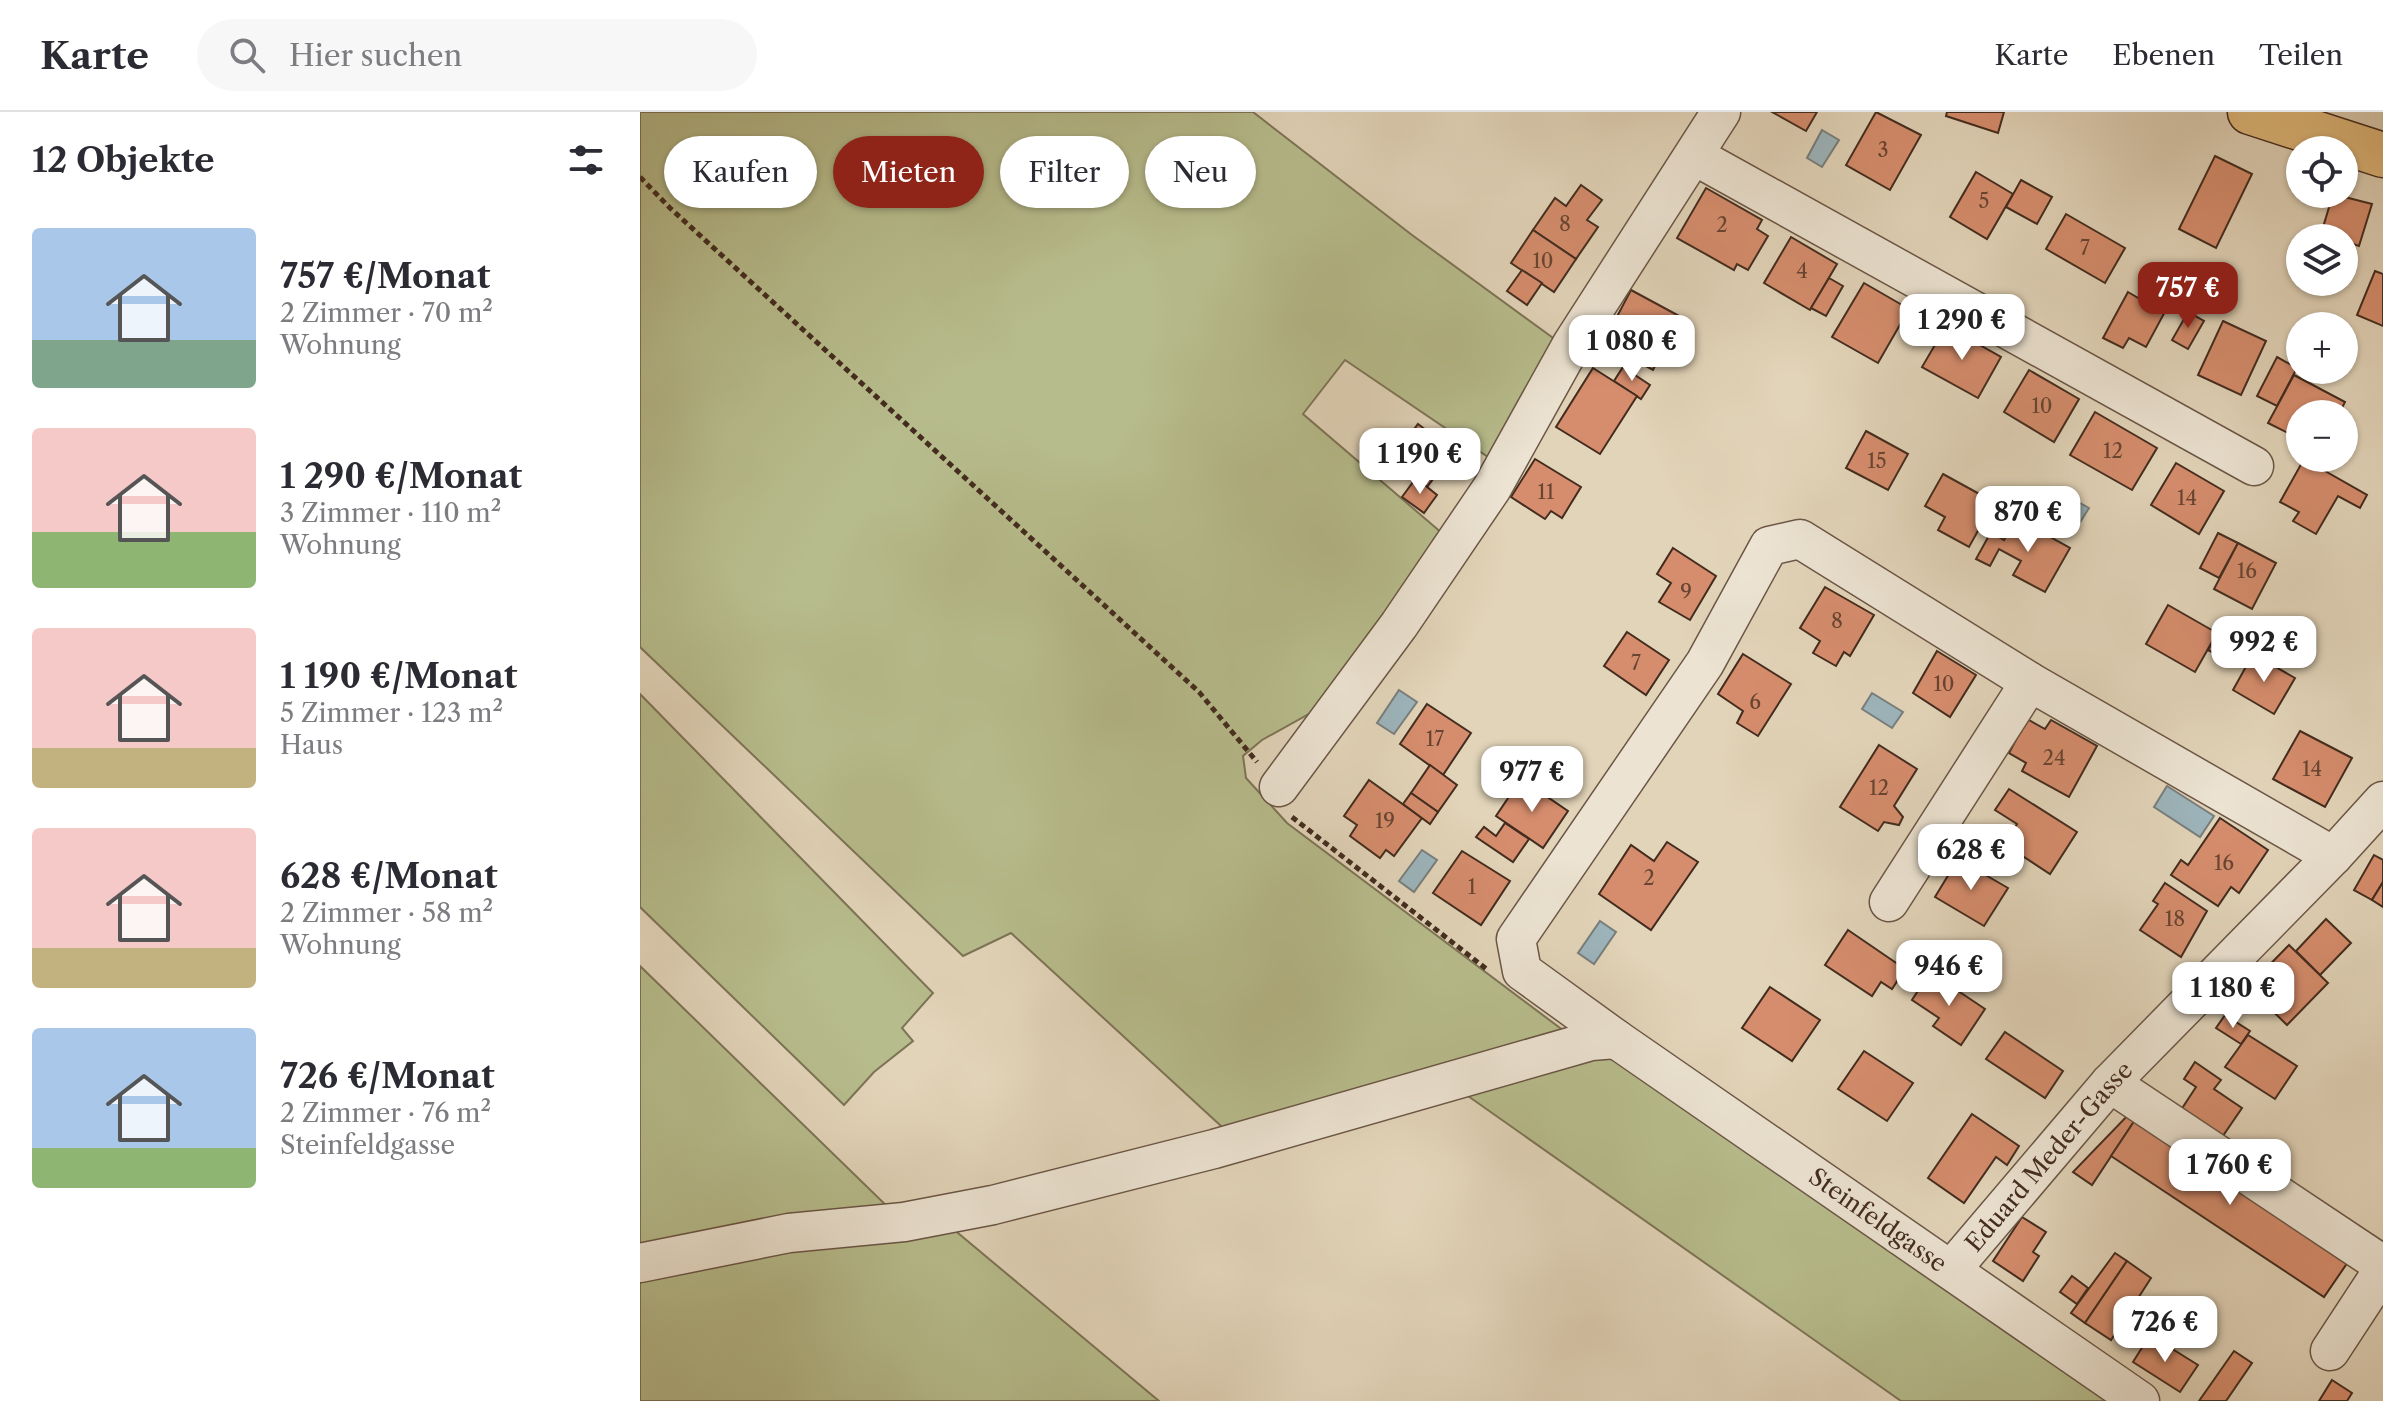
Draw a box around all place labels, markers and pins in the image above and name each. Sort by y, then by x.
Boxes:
pin: 757 € [2132,262,2244,330]
pin: 1 290 € [1888,294,2036,362]
pin: 1 080 € [1558,315,1706,383]
pin: 1 190 € [1346,428,1494,496]
pin: 870 € [1972,486,2084,554]
pin: 992 € [2208,616,2320,684]
pin: 977 € [1476,746,1588,814]
pin: 628 € [1915,824,2027,892]
pin: 946 € [1893,940,2005,1008]
pin: 1 180 € [2159,962,2307,1030]
pin: 1 760 € [2156,1139,2304,1207]
pin: 726 € [2109,1296,2221,1364]

